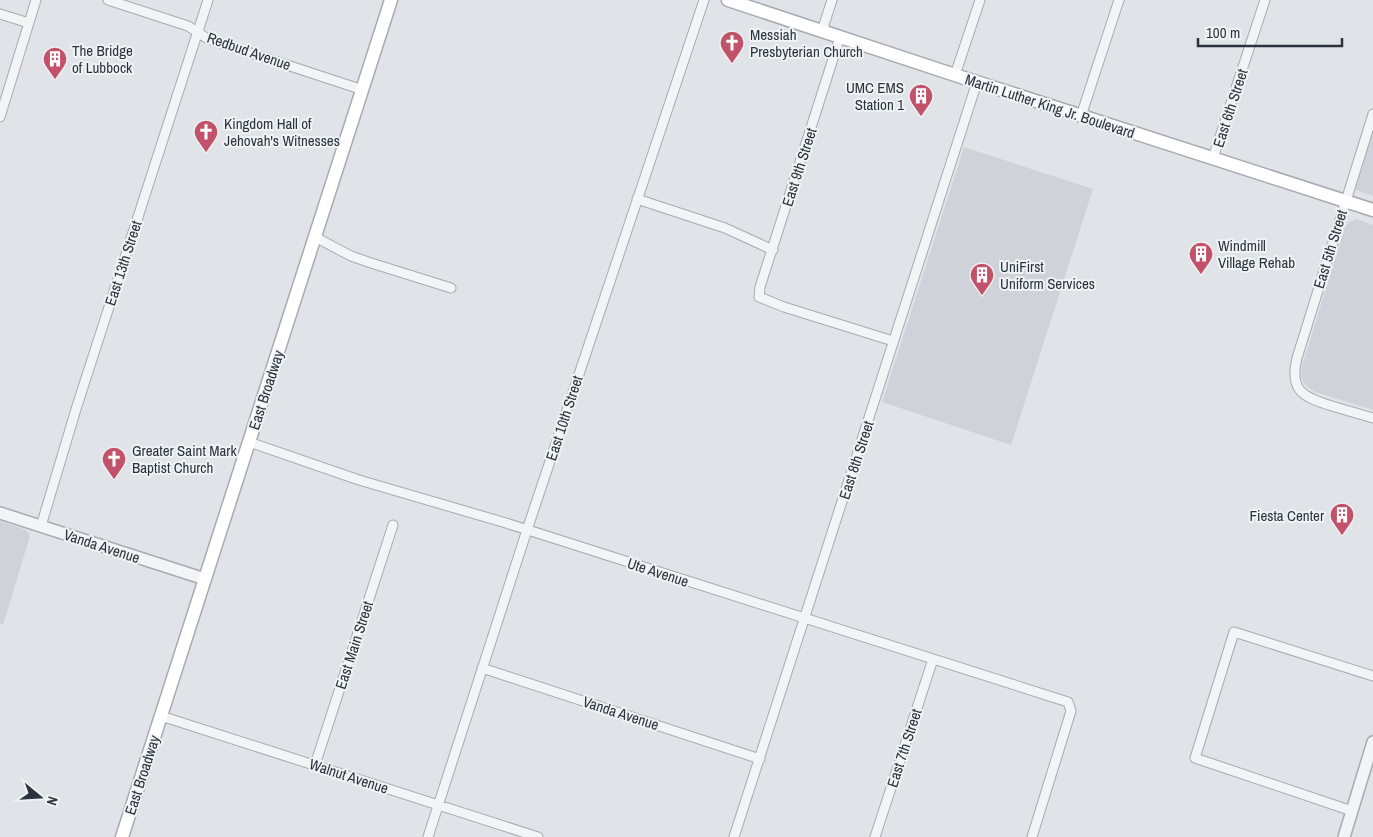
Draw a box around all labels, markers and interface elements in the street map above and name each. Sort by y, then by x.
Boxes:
scale bar [1198,15,1342,47]
text: 100 m [1206,22,1240,43]
place label: Messiah Presbyterian Church [750,24,863,62]
street label: Redbud Avenue [204,27,294,75]
church icon: Messiah Presbyterian Church [719,30,745,64]
place label: The Bridge of Lubbock [72,40,133,78]
building icon: The Bridge of Lubbock [42,46,68,80]
street label: East 6th Street [1207,66,1253,150]
street label: Martin Luther King Jr. Boulevard [963,69,1137,143]
place label: UMC EMS Station 1 [846,77,904,115]
building icon: UMC EMS Station 1 [908,83,934,117]
place label: Kingdom Hall of Jehovah's Witnesses [224,113,340,151]
church icon: Kingdom Hall of Jehovah's Witnesses [193,119,219,153]
street label: East 9th Street [776,125,822,209]
street label: East 5th Street [1308,206,1352,291]
street label: East 13th Street [99,217,147,308]
place label: Windmill Village Rehab [1218,235,1295,273]
building icon: Windmill Village Rehab [1188,241,1214,275]
place label: UniFirst Uniform Services [1000,256,1095,294]
building icon: UniFirst Uniform Services [969,262,995,296]
street label: East Broadway [243,347,289,433]
street label: East 10th Street [540,372,588,463]
street label: East 8th Street [833,418,879,502]
place label: Greater Saint Mark Baptist Church [132,440,237,478]
church icon: Greater Saint Mark Baptist Church [101,446,127,480]
building icon: Fiesta Center [1329,502,1355,536]
place label: Fiesta Center [1249,505,1324,526]
street label: Vanda Avenue [61,524,143,568]
street label: Ute Avenue [625,552,692,592]
street label: East Main Street [330,598,378,692]
street label: Vanda Avenue [580,691,662,735]
street label: East 7th Street [881,706,927,790]
street label: East Broadway [119,732,165,818]
street label: Walnut Avenue [307,753,391,799]
north arrow [15,772,65,822]
text: N [43,794,62,808]

